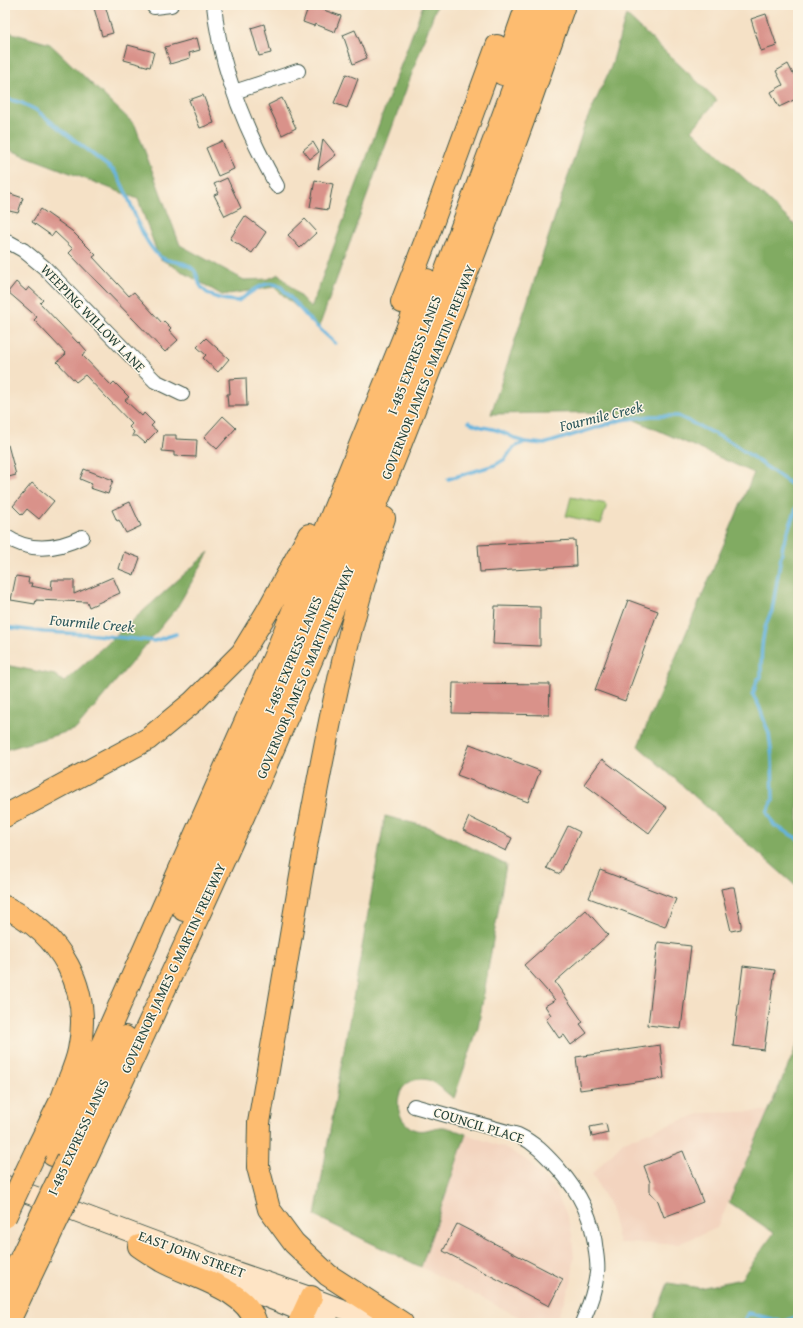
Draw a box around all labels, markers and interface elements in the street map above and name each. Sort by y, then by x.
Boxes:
street label: WEEPING WILLOW LANE [36,260,150,376]
street label: GOVERNOR JAMES G MARTIN FREEWAY [376,261,481,482]
street label: I-485 EXPRESS LANES [382,292,446,417]
water label: Fourmile Creek [556,395,645,437]
street label: GOVERNOR JAMES G MARTIN FREEWAY [251,562,359,782]
street label: I-485 EXPRESS LANES [259,593,327,717]
water label: Fourmile Creek [48,609,135,637]
street label: GOVERNOR JAMES G MARTIN FREEWAY [115,859,231,1076]
street label: I-485 EXPRESS LANES [42,1076,114,1198]
street label: COUNCIL PLACE [431,1102,527,1148]
street label: EAST JOHN STREET [136,1225,248,1283]

